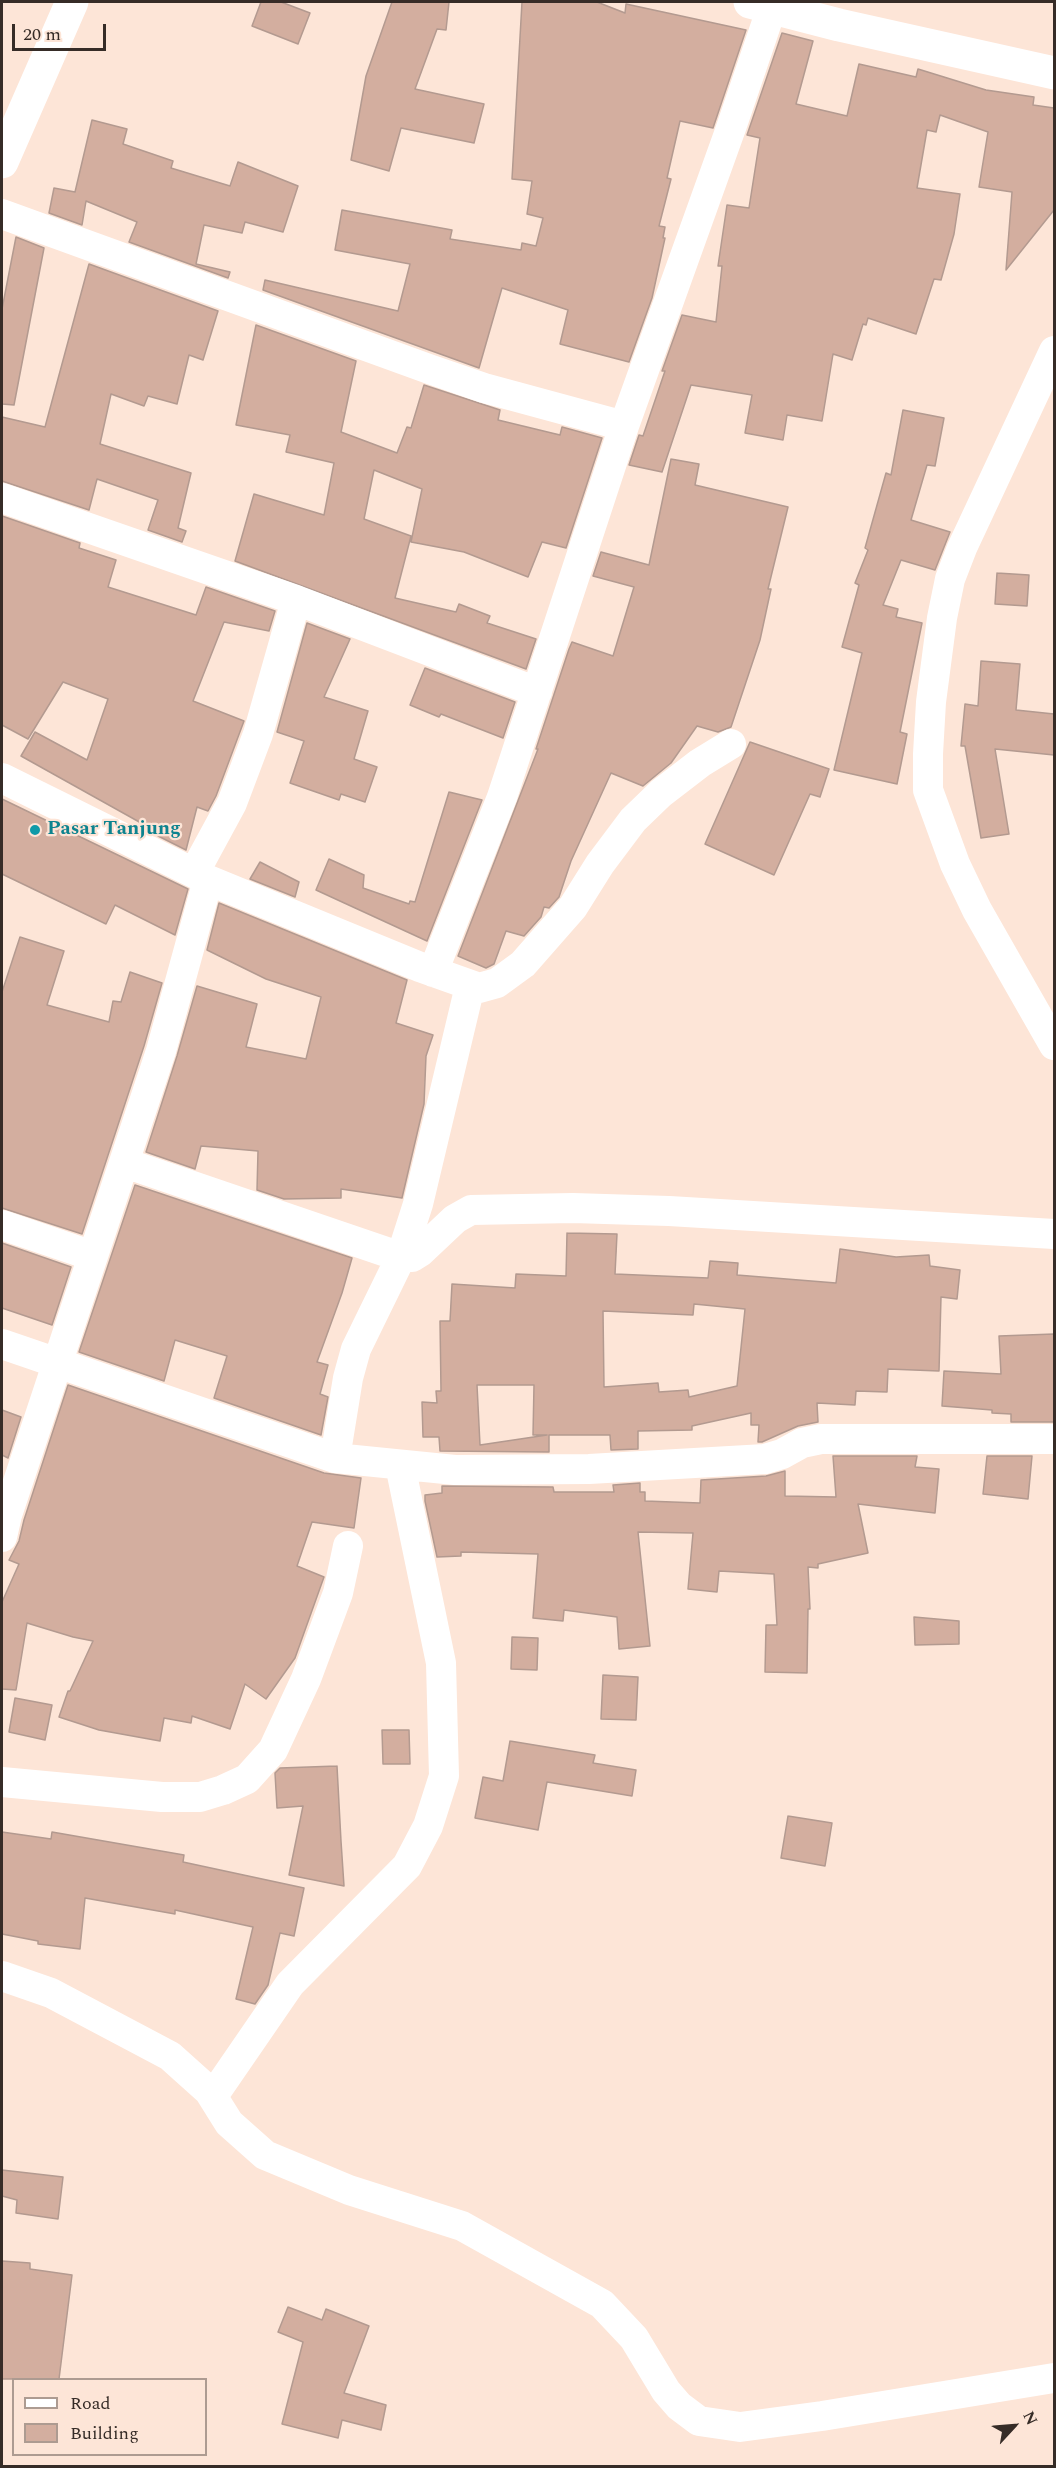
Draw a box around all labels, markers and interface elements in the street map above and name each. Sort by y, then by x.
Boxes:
scale bar [15,12,110,50]
text: 20 m [23,21,61,48]
place label: Pasar Tanjung [47,818,181,842]
marker: Pasar Tanjung [28,823,42,837]
legend [12,2378,207,2456]
text: Road [70,2390,111,2417]
north arrow [984,2396,1044,2456]
text: N [1017,2407,1044,2429]
text: Building [70,2420,139,2447]

